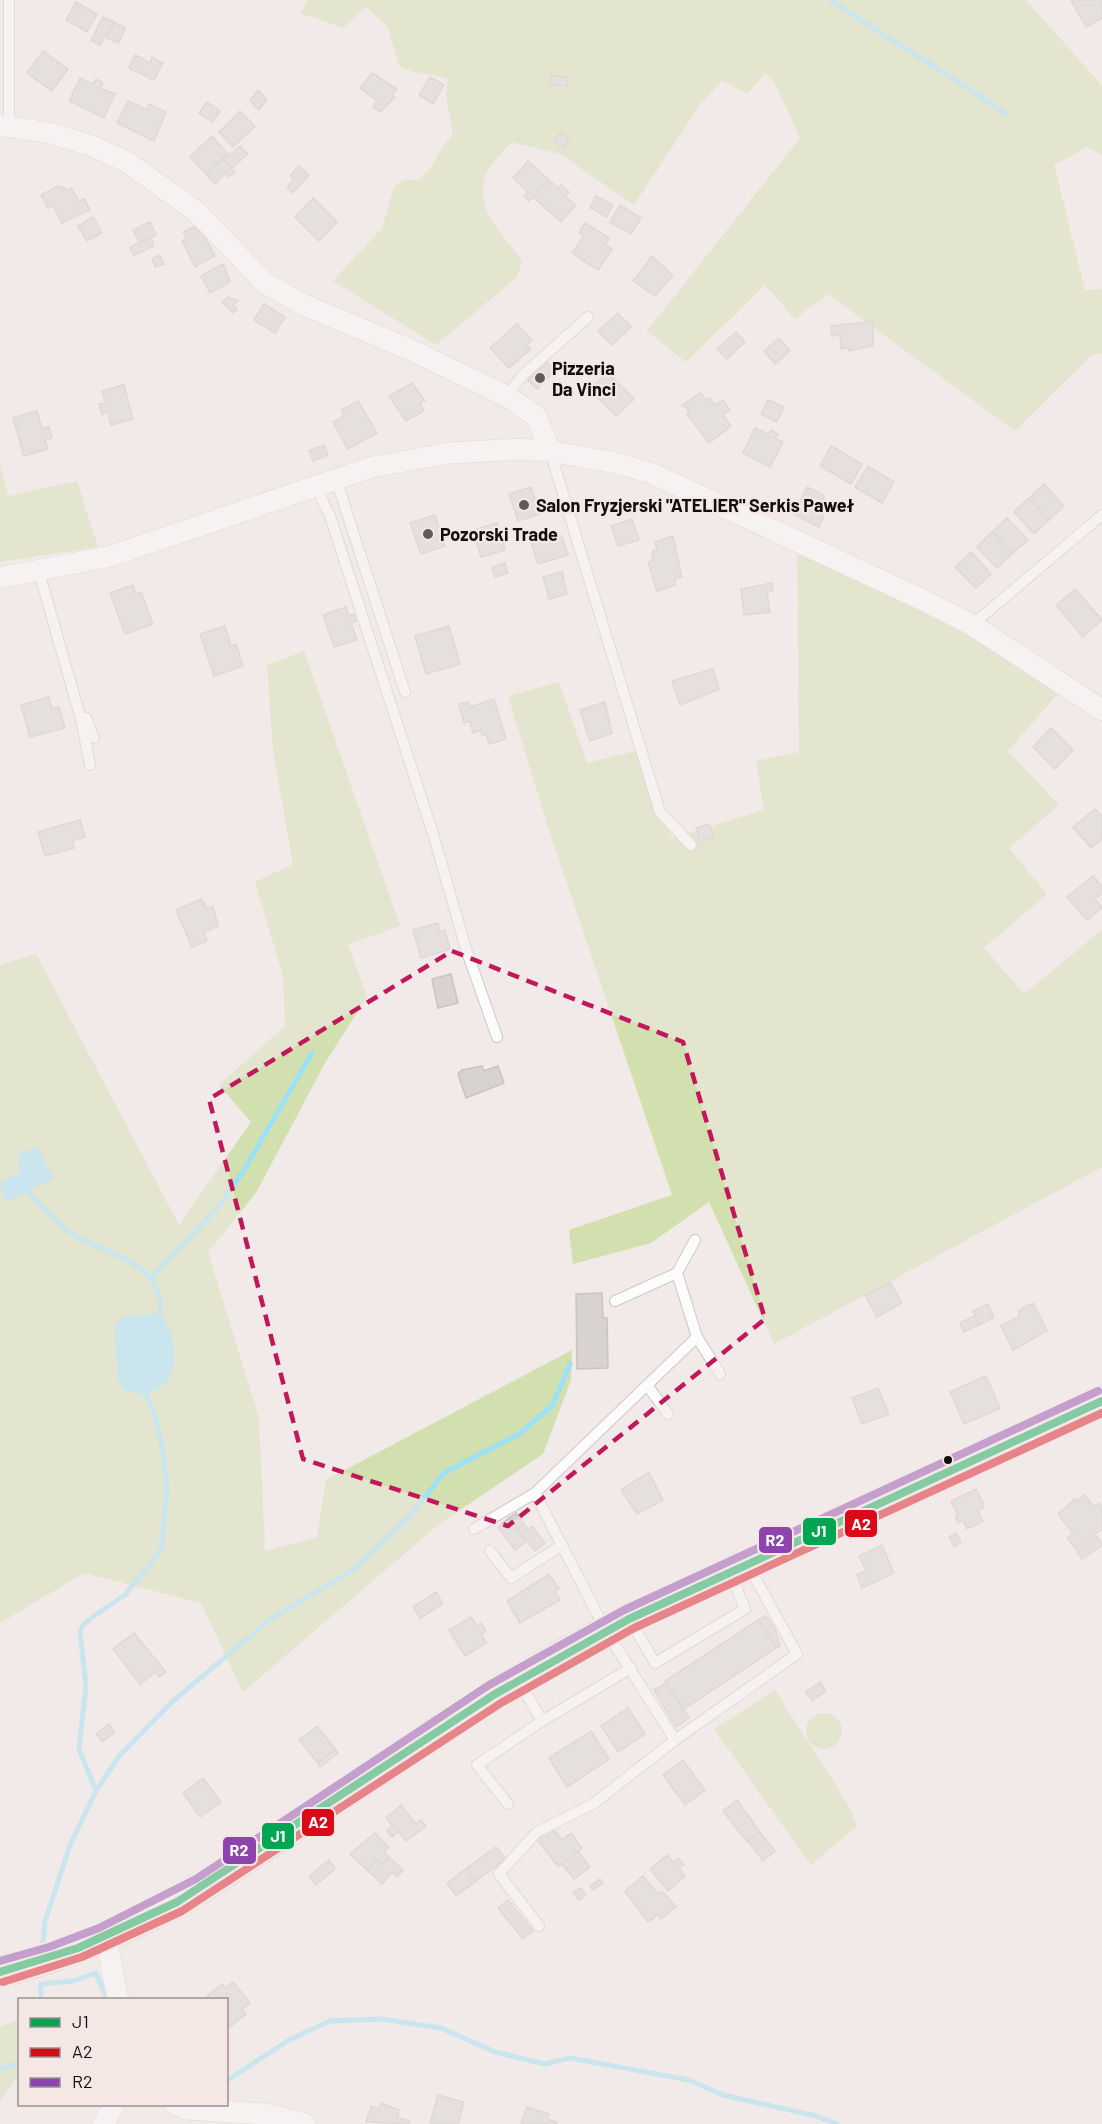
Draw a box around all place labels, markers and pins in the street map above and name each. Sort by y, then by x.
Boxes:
place label: Pizzeria Da Vinci [552,357,616,400]
marker: Pizzeria Da Vinci [533,371,547,385]
place label: Salon Fryzjerski "ATELIER" Serkis Paweł [536,494,854,516]
marker: Salon Fryzjerski "ATELIER" Serkis Paweł [517,498,531,512]
place label: Pozorski Trade [440,523,558,545]
marker: Pozorski Trade [421,527,435,541]
unlabelled marker [942,1454,954,1466]

